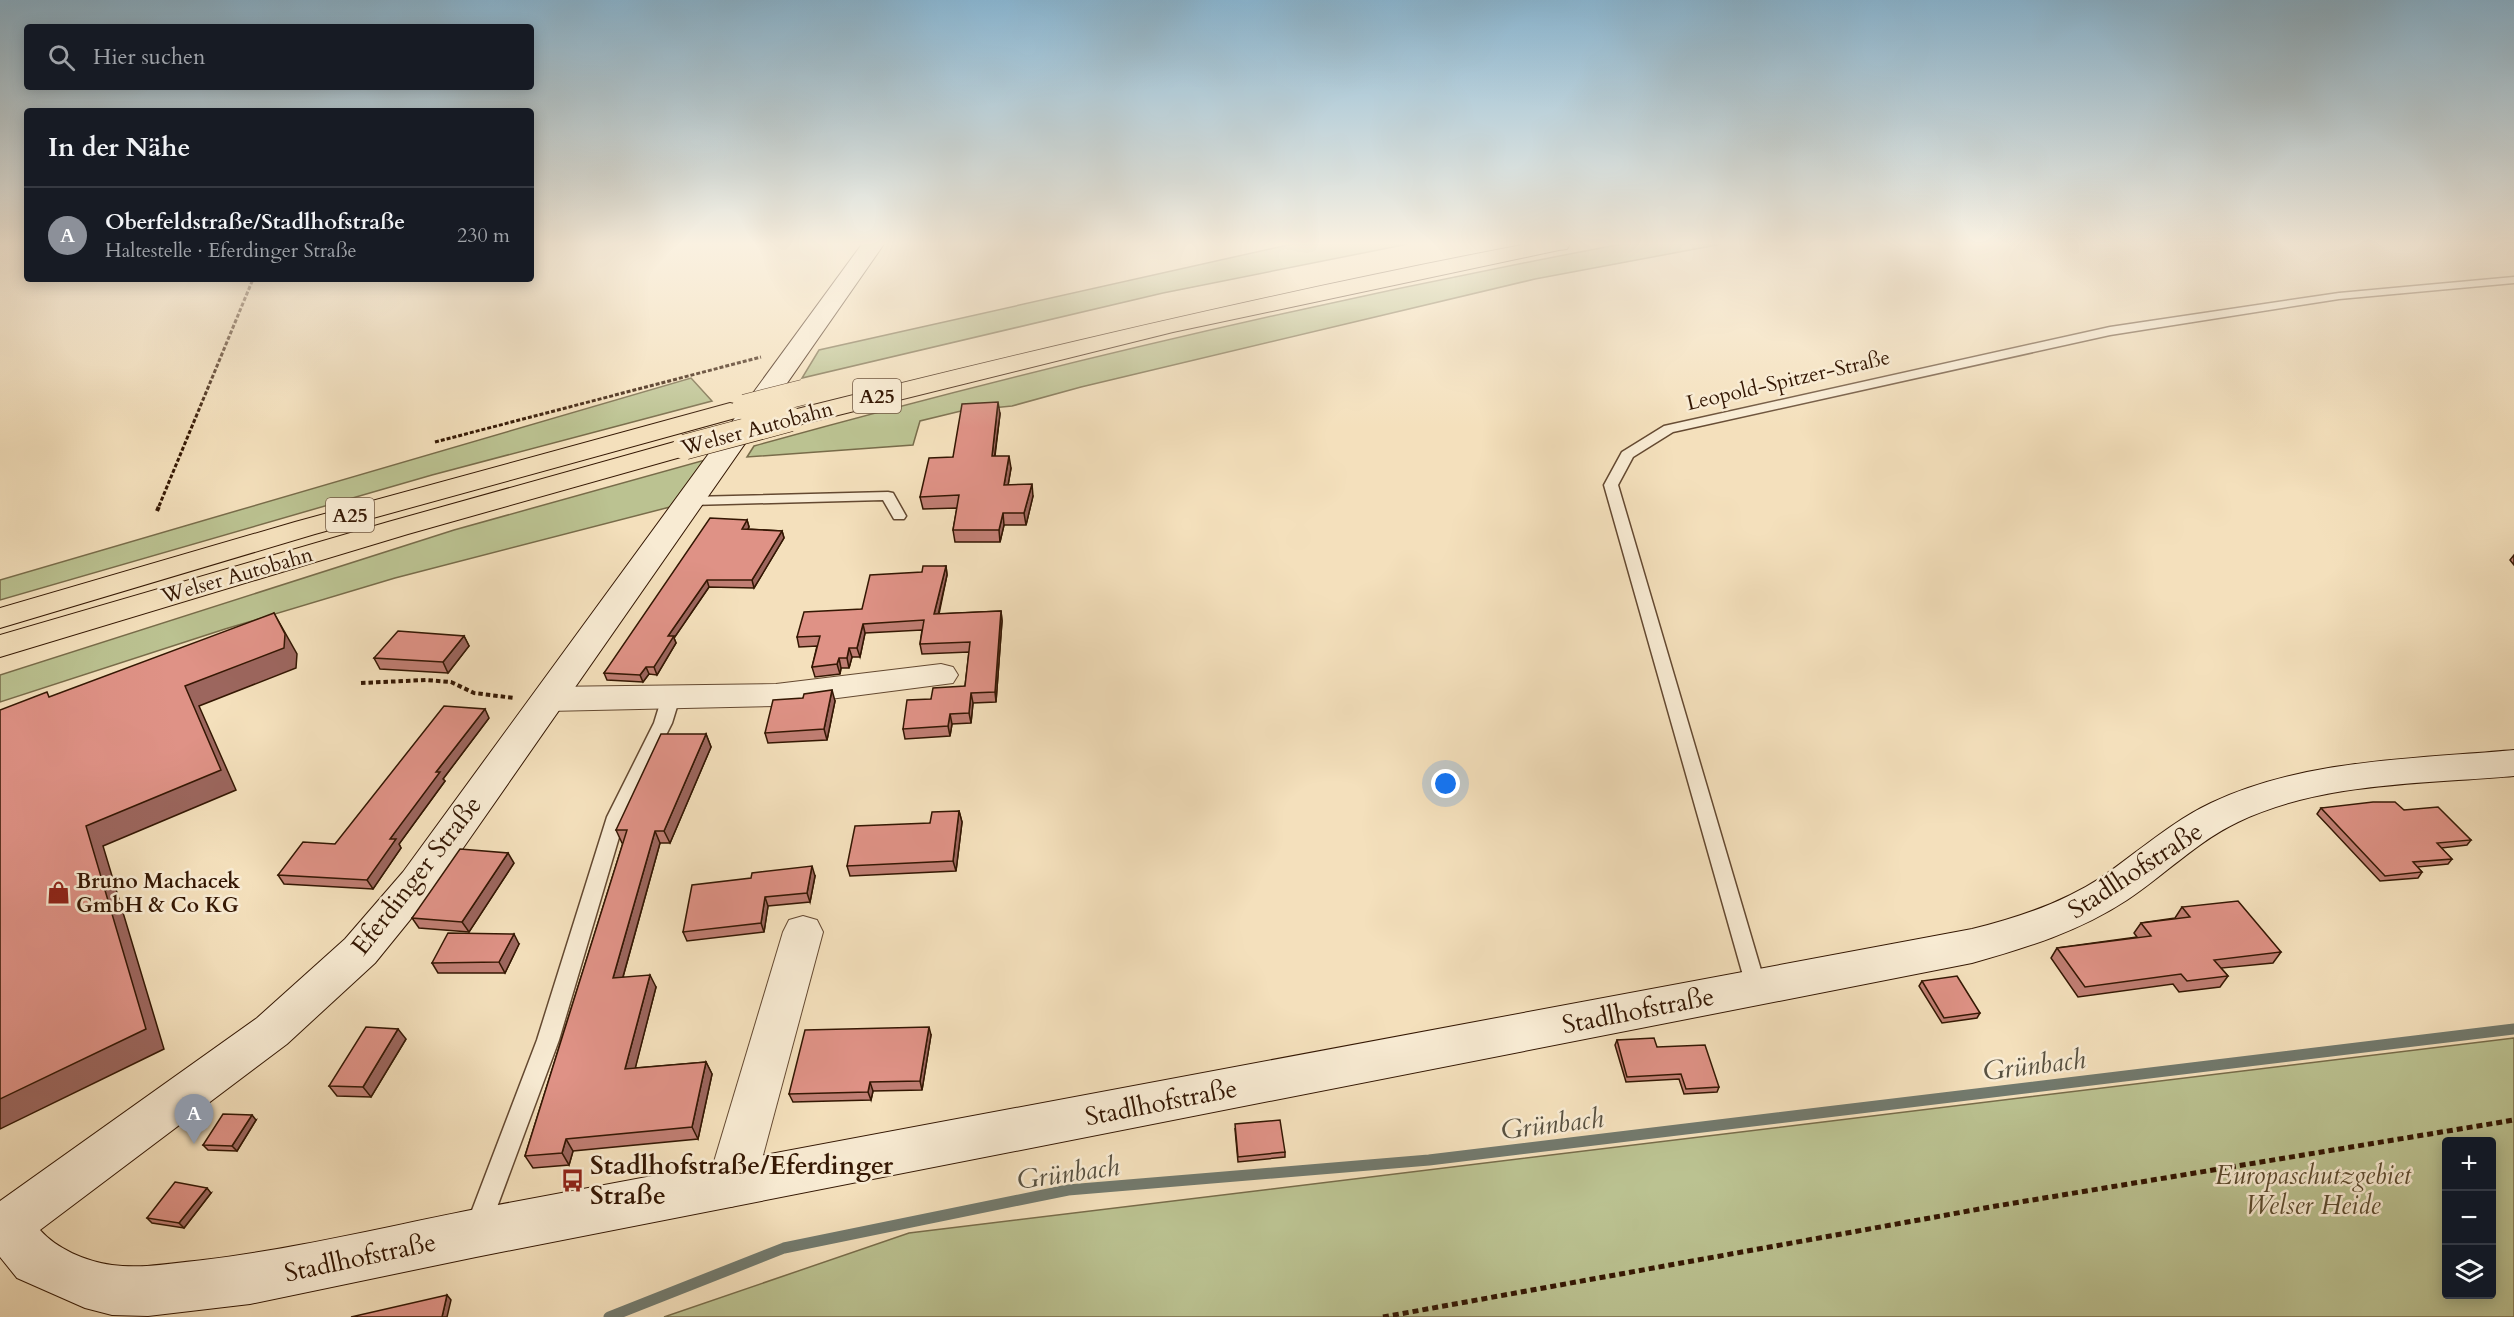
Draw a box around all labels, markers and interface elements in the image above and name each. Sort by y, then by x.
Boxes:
search box [24,24,534,90]
icon: search [45,41,78,74]
text: Hier suchen [93,42,206,72]
text: In der Nähe [48,130,190,165]
text: Oberfeldstraße/Stadlhofstraße [105,207,405,237]
text: A [60,222,75,249]
text: 230 m [457,222,510,249]
text: Haltestelle · Eferdinger Straße [105,237,357,264]
street label: Leopold-Spitzer-Straße [1683,343,1893,418]
road number: A25 [853,379,901,413]
street label: Welser Autobahn [677,394,836,463]
road number: A25 [326,498,374,532]
street label: Welser Autobahn [157,540,316,611]
your location [1431,769,1460,798]
street label: Eferdinger Straße [343,788,490,962]
street label: Stadlhofstraße [2061,814,2209,927]
place label: Bruno Machacek GmbH & Co KG [76,867,240,920]
shop icon: Bruno Machacek GmbH & Co KG [45,880,71,906]
street label: Stadlhofstraße [1559,979,1717,1042]
water label: Grünbach [1981,1041,2088,1090]
street label: Stadlhofstraße [1082,1071,1240,1134]
pin: A [174,1094,214,1144]
water label: Grünbach [1499,1100,1606,1149]
map controls [2442,1137,2496,1299]
button: + [2442,1137,2496,1191]
place label: Stadlhofstraße/Eferdinger Straße [590,1148,894,1213]
water label: Grünbach [1014,1148,1122,1199]
park label: Europaschutzgebiet Welser Heide [2215,1158,2411,1223]
bus stop icon: Stadlhofstraße/Eferdinger Straße [559,1167,585,1193]
button: − [2442,1191,2496,1245]
street label: Stadlhofstraße [281,1224,439,1291]
button: layers [2442,1245,2496,1299]

